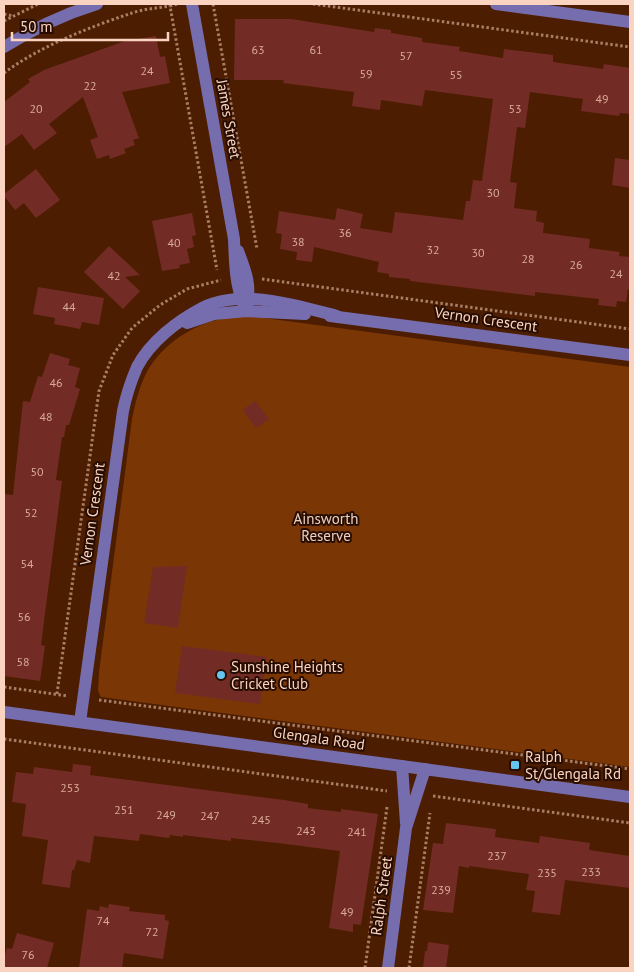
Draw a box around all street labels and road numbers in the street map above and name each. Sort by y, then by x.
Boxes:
street label: James Street [213,77,245,160]
street label: Vernon Crescent [432,302,539,336]
street label: Vernon Crescent [75,461,109,568]
street label: Glengala Road [272,722,366,754]
street label: Ralph Street [366,855,396,937]

